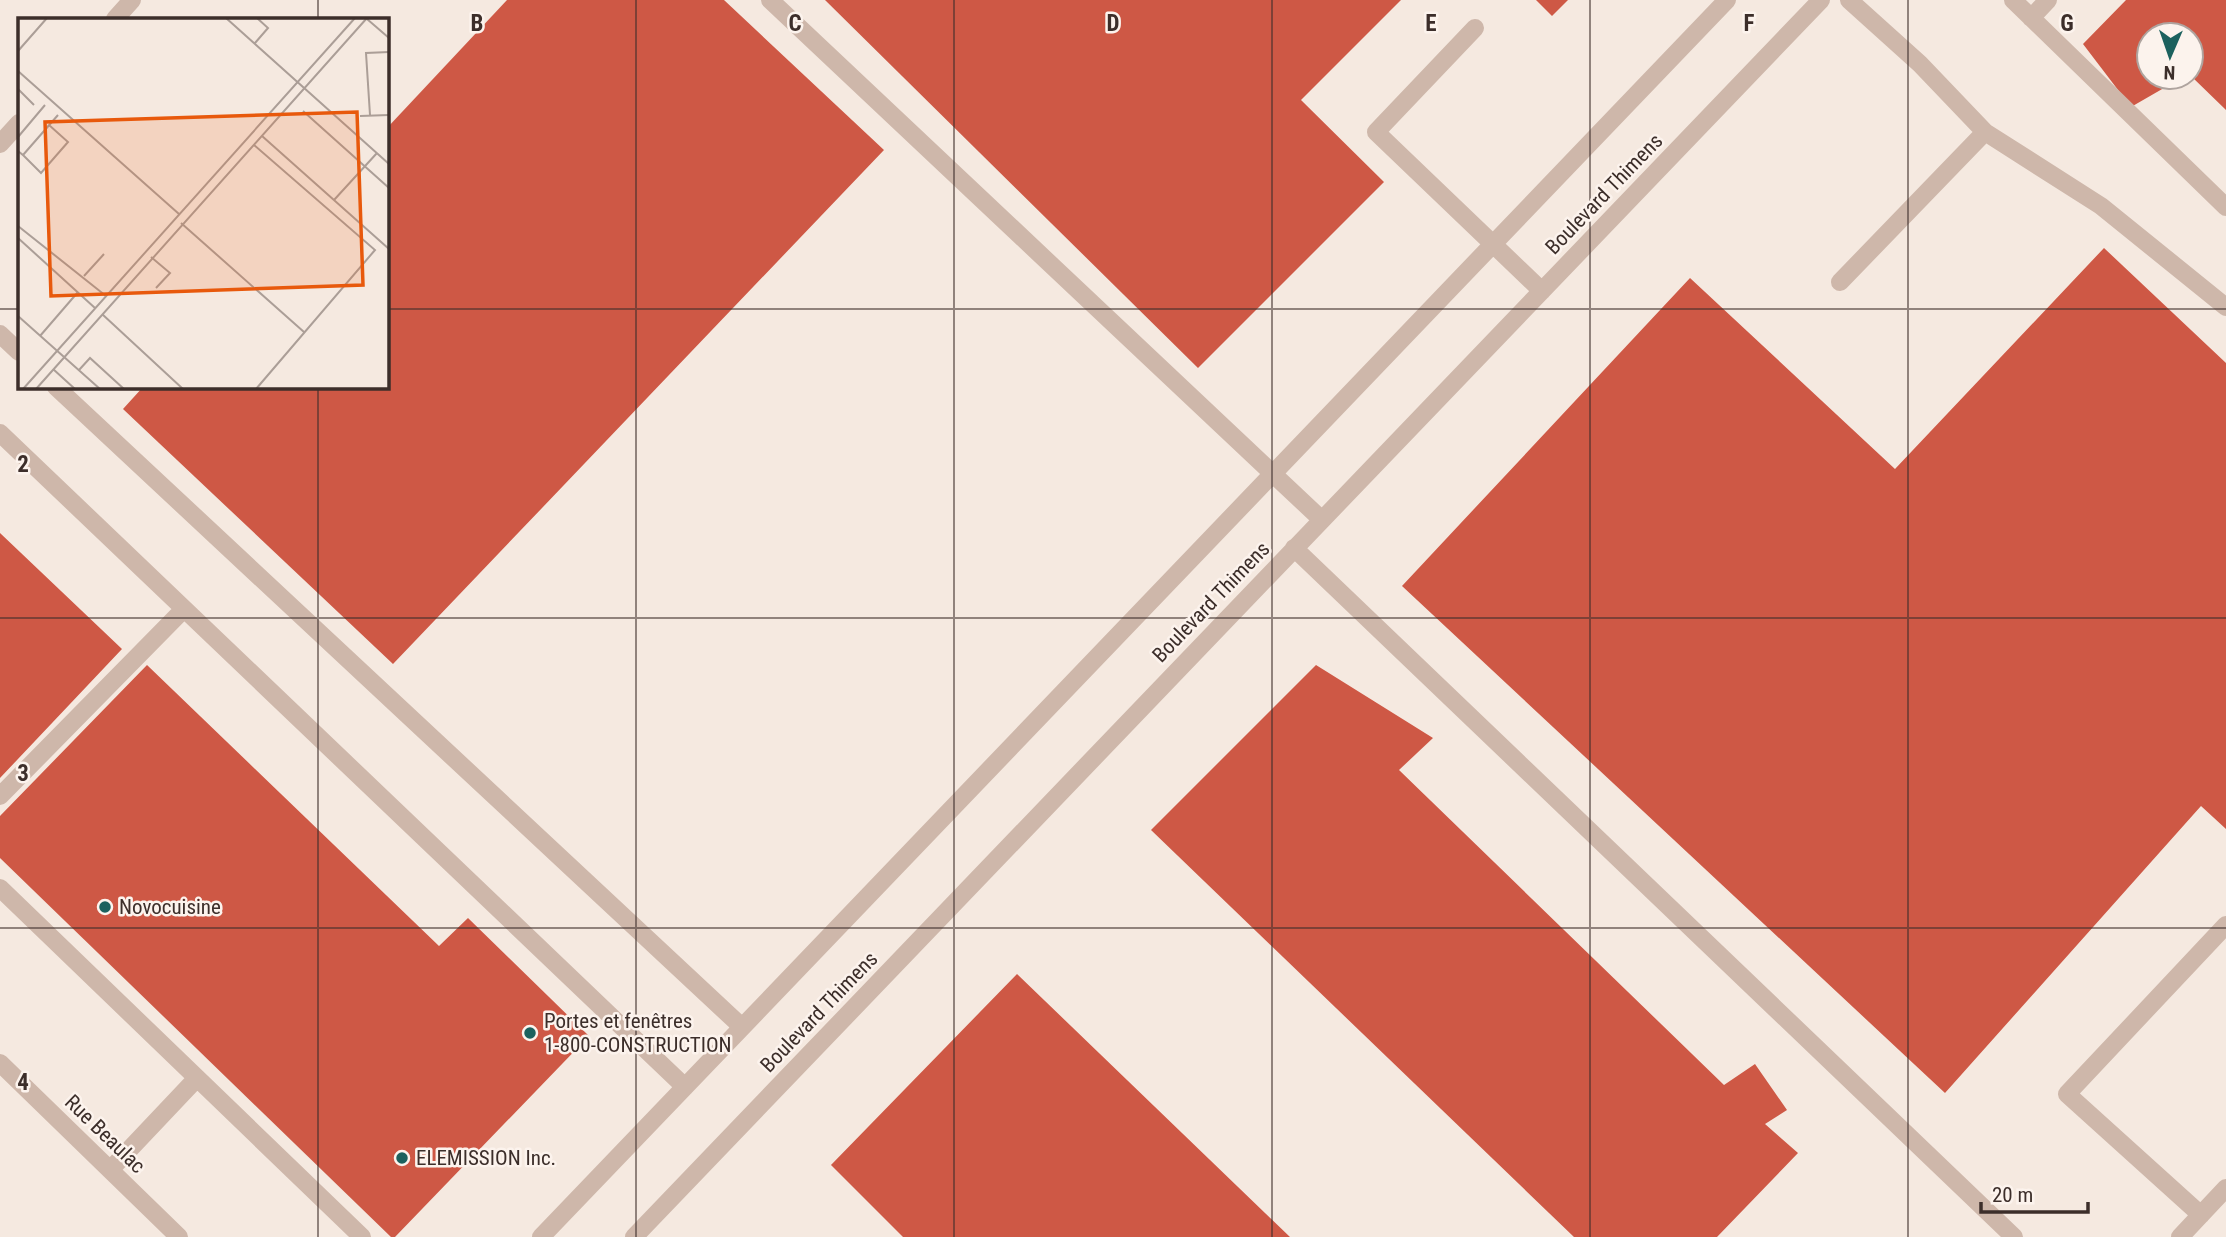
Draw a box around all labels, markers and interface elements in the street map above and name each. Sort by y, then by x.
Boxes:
text: B [471,10,483,37]
text: C [788,10,802,37]
text: D [1107,10,1120,37]
text: E [1425,10,1437,37]
text: F [1744,10,1755,37]
text: G [2060,10,2074,37]
inset map [18,18,388,388]
north arrow [2135,21,2205,91]
text: N [2163,61,2176,84]
street label: Boulevard Thimens [1541,129,1667,259]
text: 2 [17,451,29,478]
street label: Boulevard Thimens [1148,537,1274,667]
text: 3 [17,760,29,787]
place label: Novocuisine [119,895,221,919]
marker: Novocuisine [97,899,113,915]
street label: Boulevard Thimens [756,947,882,1077]
place label: Portes et fenêtres 1-800-CONSTRUCTION [544,1009,732,1057]
marker: Portes et fenêtres 1-800-CONSTRUCTION [522,1025,538,1041]
text: 4 [17,1069,29,1096]
street label: Rue Beaulac [60,1090,150,1178]
place label: ELEMISSION Inc. [416,1146,556,1170]
marker: ELEMISSION Inc. [394,1150,410,1166]
scale bar [1981,1170,2088,1214]
text: 20 m [1992,1183,2033,1207]

